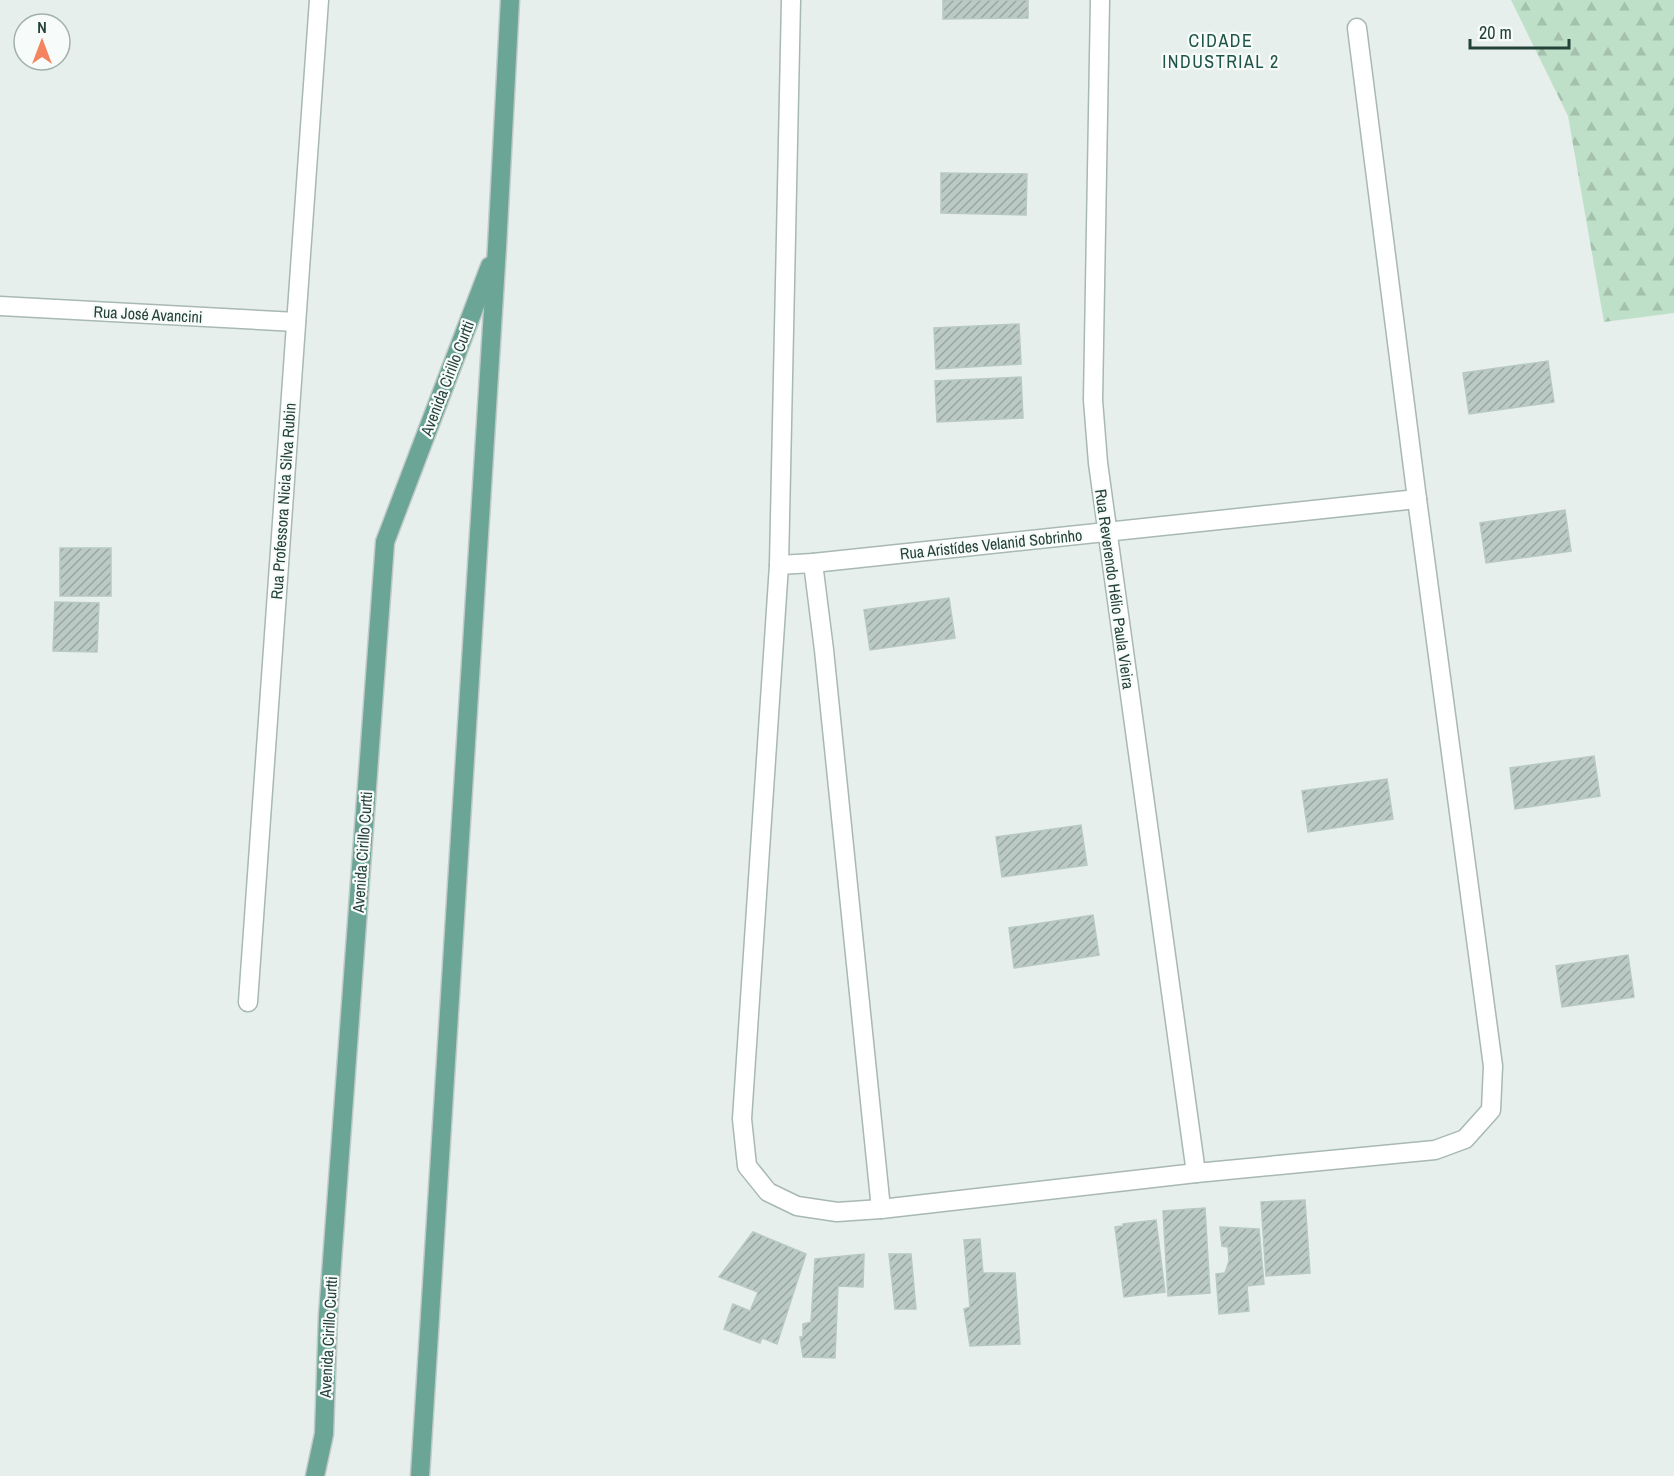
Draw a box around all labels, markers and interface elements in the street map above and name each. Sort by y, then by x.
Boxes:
north arrow [12,12,72,72]
scale bar [1470,12,1569,50]
text: N [37,16,47,38]
text: 20 m [1479,20,1512,45]
district label: CIDADE INDUSTRIAL 2 [1162,28,1280,74]
street label: Rua José Avancini [93,300,203,328]
street label: Avenida Cirillo Curtti [415,317,479,440]
street label: Rua Professora Nicia Silva Rubin [265,402,301,600]
street label: Rua Reverendo Hélio Paula Vieira [1090,488,1140,691]
street label: Rua Aristídes Velanid Sobrinho [899,523,1083,565]
street label: Avenida Cirillo Curtti [347,791,377,914]
street label: Avenida Cirillo Curtti [314,1276,342,1399]

